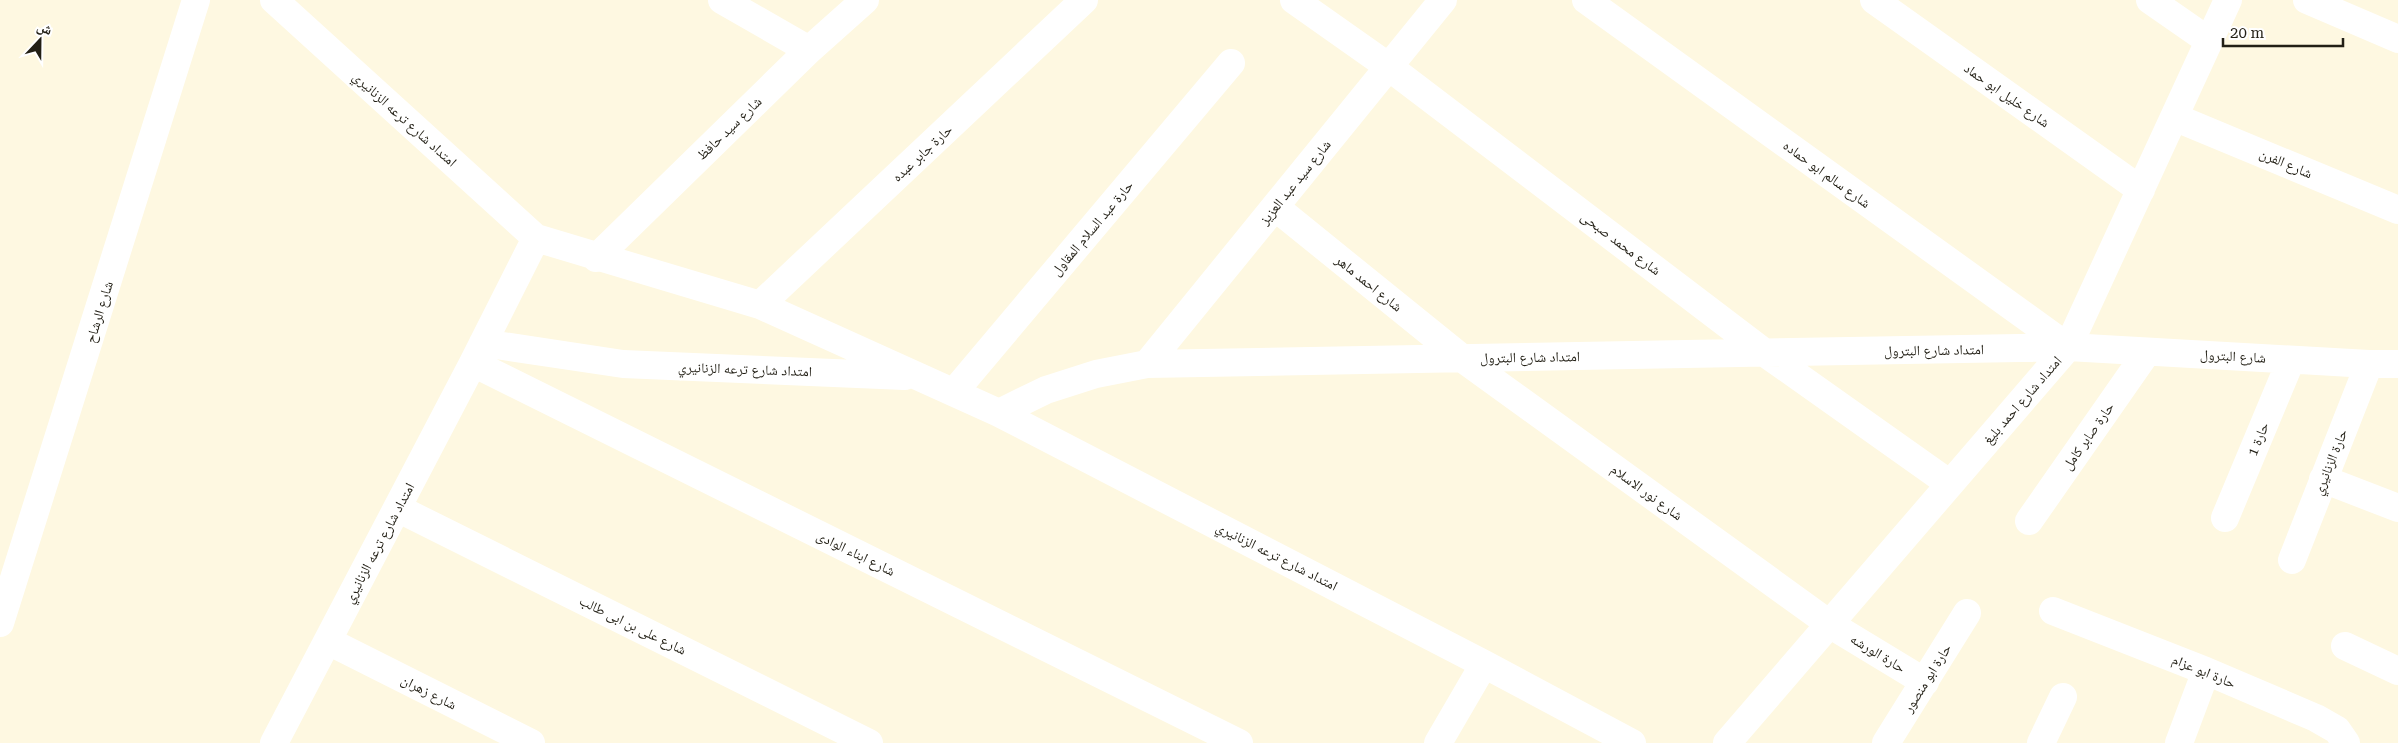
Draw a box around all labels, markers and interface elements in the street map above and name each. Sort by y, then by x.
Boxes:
north arrow [15,15,65,65]
scale bar [2223,15,2343,47]
text: ش [35,18,55,39]
text: 20 m [2230,24,2265,42]
street label: شارع خليل ابو حماد [1960,60,2053,132]
street label: امتداد شارع ترعه الزنانيري [347,68,460,172]
street label: شارع سيد حافظ [693,93,766,164]
street label: حارة جابر عبده [889,121,956,186]
street label: شارع سيد عبد العزيز [1255,136,1336,230]
street label: شارع سالم ابو حماده [1779,137,1874,213]
street label: شارع الفرن [2256,145,2315,183]
street label: حارة عبد السلام المقاول [1048,177,1138,280]
street label: شارع محمد صبحى [1577,208,1664,280]
street label: شارع احمد ماهر [1330,251,1406,316]
street label: شارع الرشاح [82,279,118,345]
street label: امتداد شارع البترول [1884,341,1984,361]
street label: شارع البترول [2199,346,2266,368]
street label: امتداد شارع البترول [1480,348,1580,368]
street label: امتداد شارع احمد بليغ [1979,353,2066,449]
street label: امتداد شارع ترعه الزنانيري [678,359,812,383]
street label: حارة صابر كامل [2059,399,2118,473]
street label: حارة 1 [2244,420,2273,459]
street label: حارة الزنانيري [2310,427,2354,499]
street label: شارع نور الاسلام [1607,461,1686,525]
street label: امتداد شارع ترعه الزنانيري [340,480,421,608]
street label: امتداد شارع ترعه الزنانيري [1212,518,1340,597]
street label: شارع ابناء الوادى [813,527,898,581]
street label: شارع على بن ابى طالب [576,592,689,660]
street label: حارة الورشه [1847,630,1908,676]
street label: حارة ابو منصور [1899,641,1955,717]
street label: حارة ابو عزام [2169,651,2238,693]
street label: شارع زهران [398,671,459,715]

